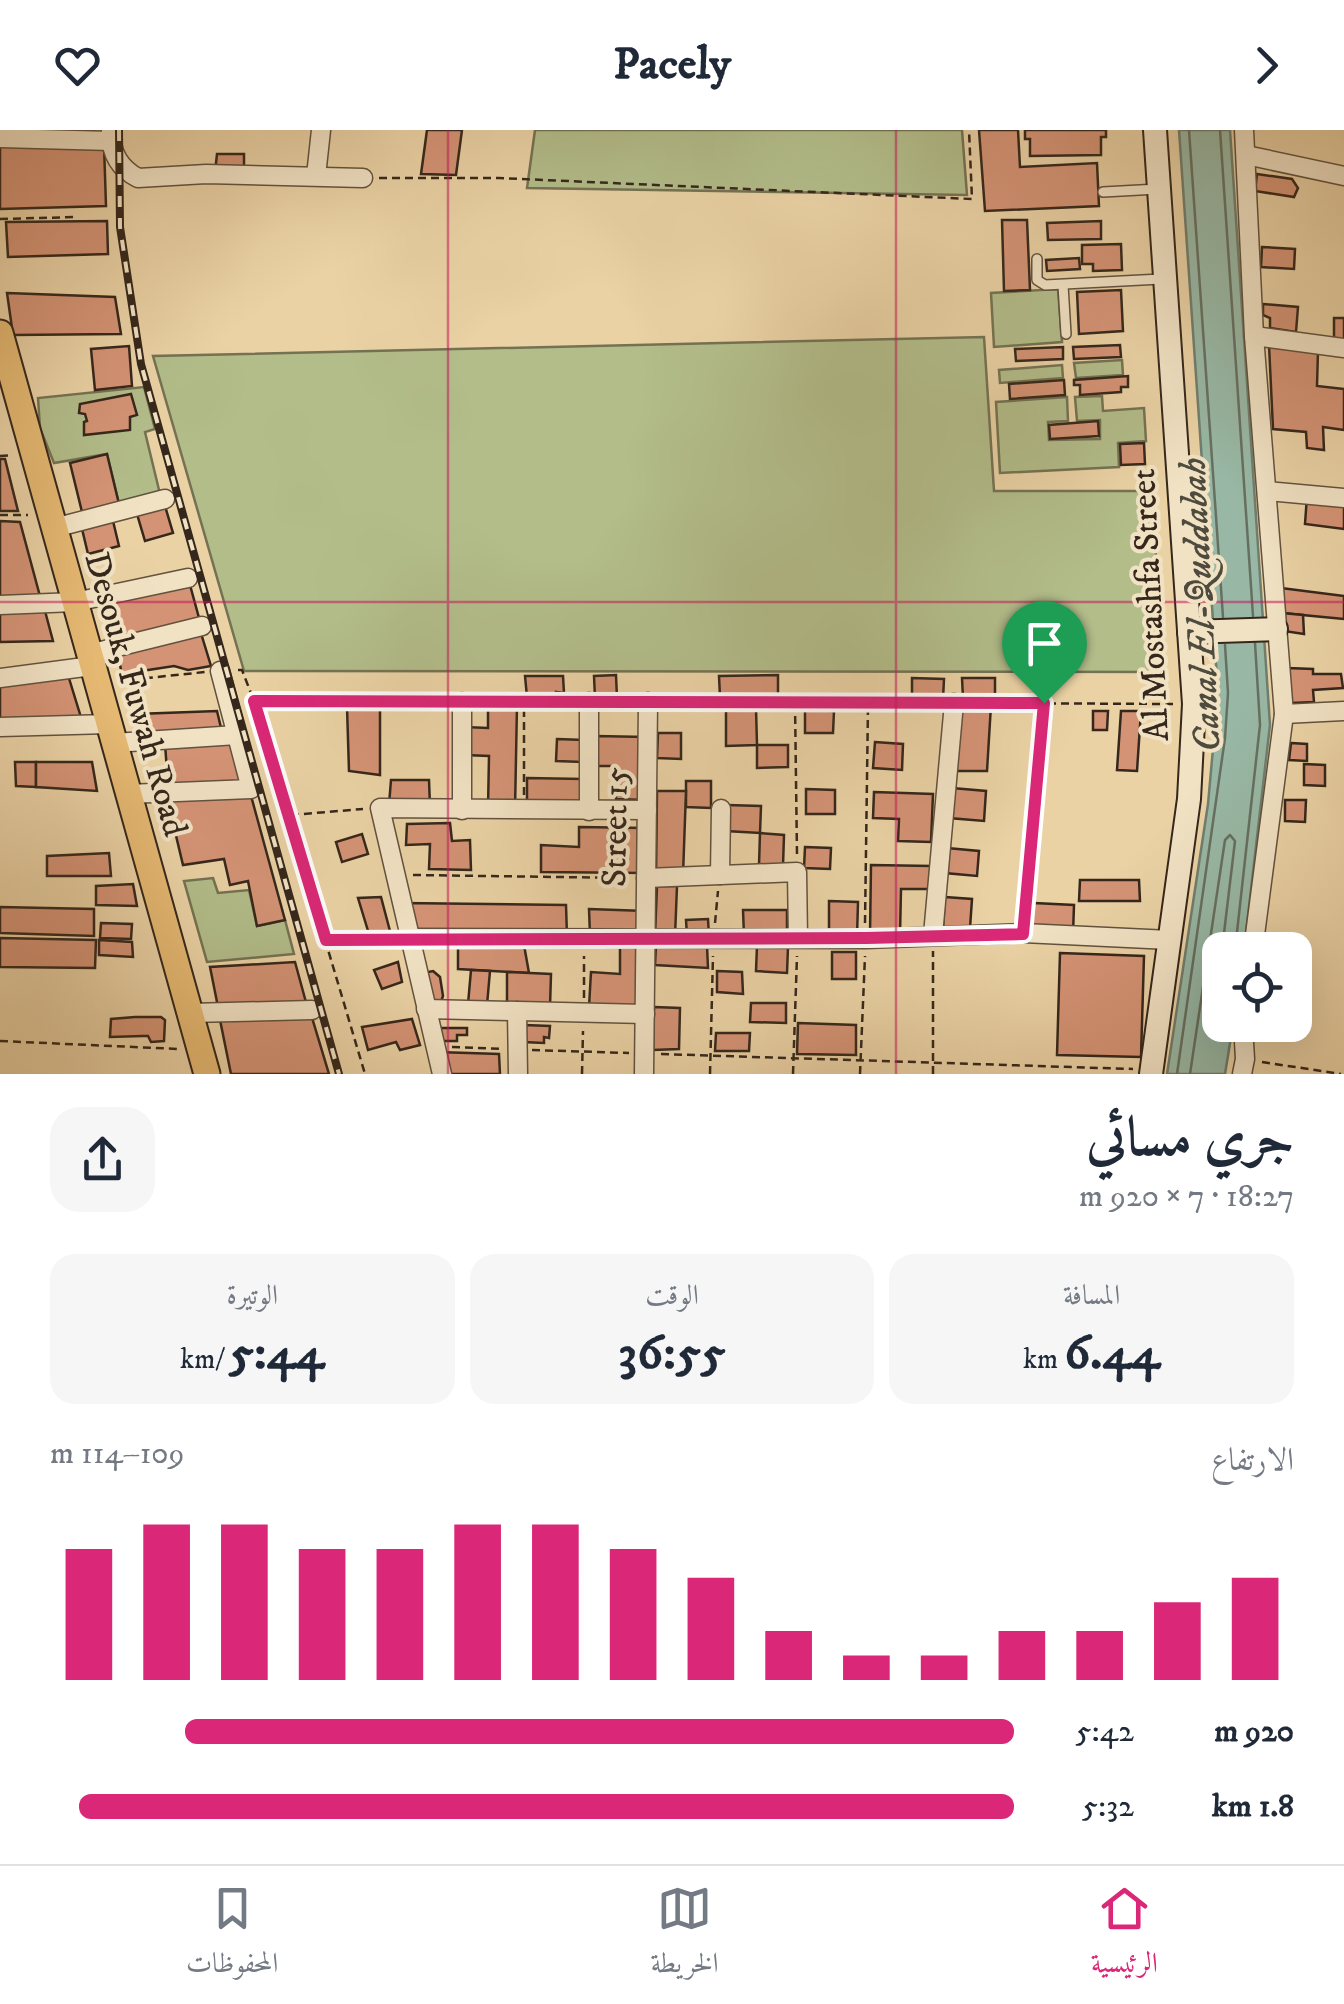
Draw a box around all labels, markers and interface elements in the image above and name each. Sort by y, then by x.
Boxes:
text: Pacely [613,37,731,93]
icon: heart [50,38,105,93]
icon: forward [1239,38,1294,93]
water label: Canal El-Quddabah [1169,456,1233,754]
street label: Al Mostashfa Street [1122,467,1180,742]
street label: Desouk, Fuwah Road [73,547,197,842]
pin [1002,601,1087,704]
icon: arrive [1017,616,1072,671]
street label: Street 15 [593,767,639,888]
map controls [1202,932,1312,1042]
button: locate [1202,932,1312,1042]
text: جري مسائي [1086,1105,1294,1174]
button: share [50,1107,155,1212]
text: 18:27 · 7 × 920 m [1079,1177,1294,1217]
text: الوتيرة [227,1278,278,1313]
text: الوقت [645,1278,699,1313]
text: المسافة [1063,1278,1120,1313]
text: 5:44 [229,1322,324,1385]
text: 36:55 [618,1322,726,1385]
text: 6.44 [1064,1322,1160,1385]
text: /km [180,1342,229,1377]
text: km [1023,1342,1064,1377]
text: 109–114 m [50,1434,185,1474]
text: الارتفاع [1211,1441,1294,1481]
text: 5:42 [1076,1712,1134,1752]
text: 920 m [1214,1712,1294,1752]
text: 5:32 [1082,1787,1134,1827]
text: 1.8 km [1212,1787,1294,1827]
tab: المحفوظات [186,1881,278,1990]
tab: الخريطة [650,1881,719,1990]
tab: الرئيسية [1091,1881,1158,1990]

